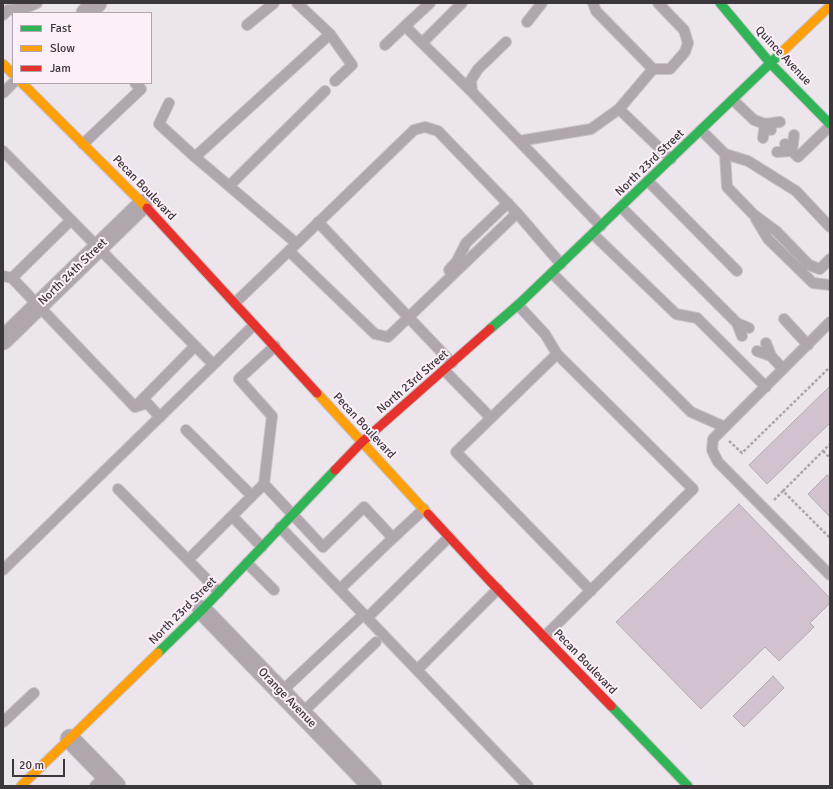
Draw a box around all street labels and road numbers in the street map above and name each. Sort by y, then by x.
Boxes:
street label: Quince Avenue [752,23,814,89]
street label: North 23rd Street [613,127,687,199]
street label: Pecan Boulevard [109,152,179,224]
street label: North 24th Street [36,236,110,308]
street label: North 23rd Street [374,347,452,417]
street label: Pecan Boulevard [330,390,398,462]
street label: North 23rd Street [146,574,220,648]
street label: Pecan Boulevard [550,626,620,698]
street label: Orange Avenue [255,665,319,731]

